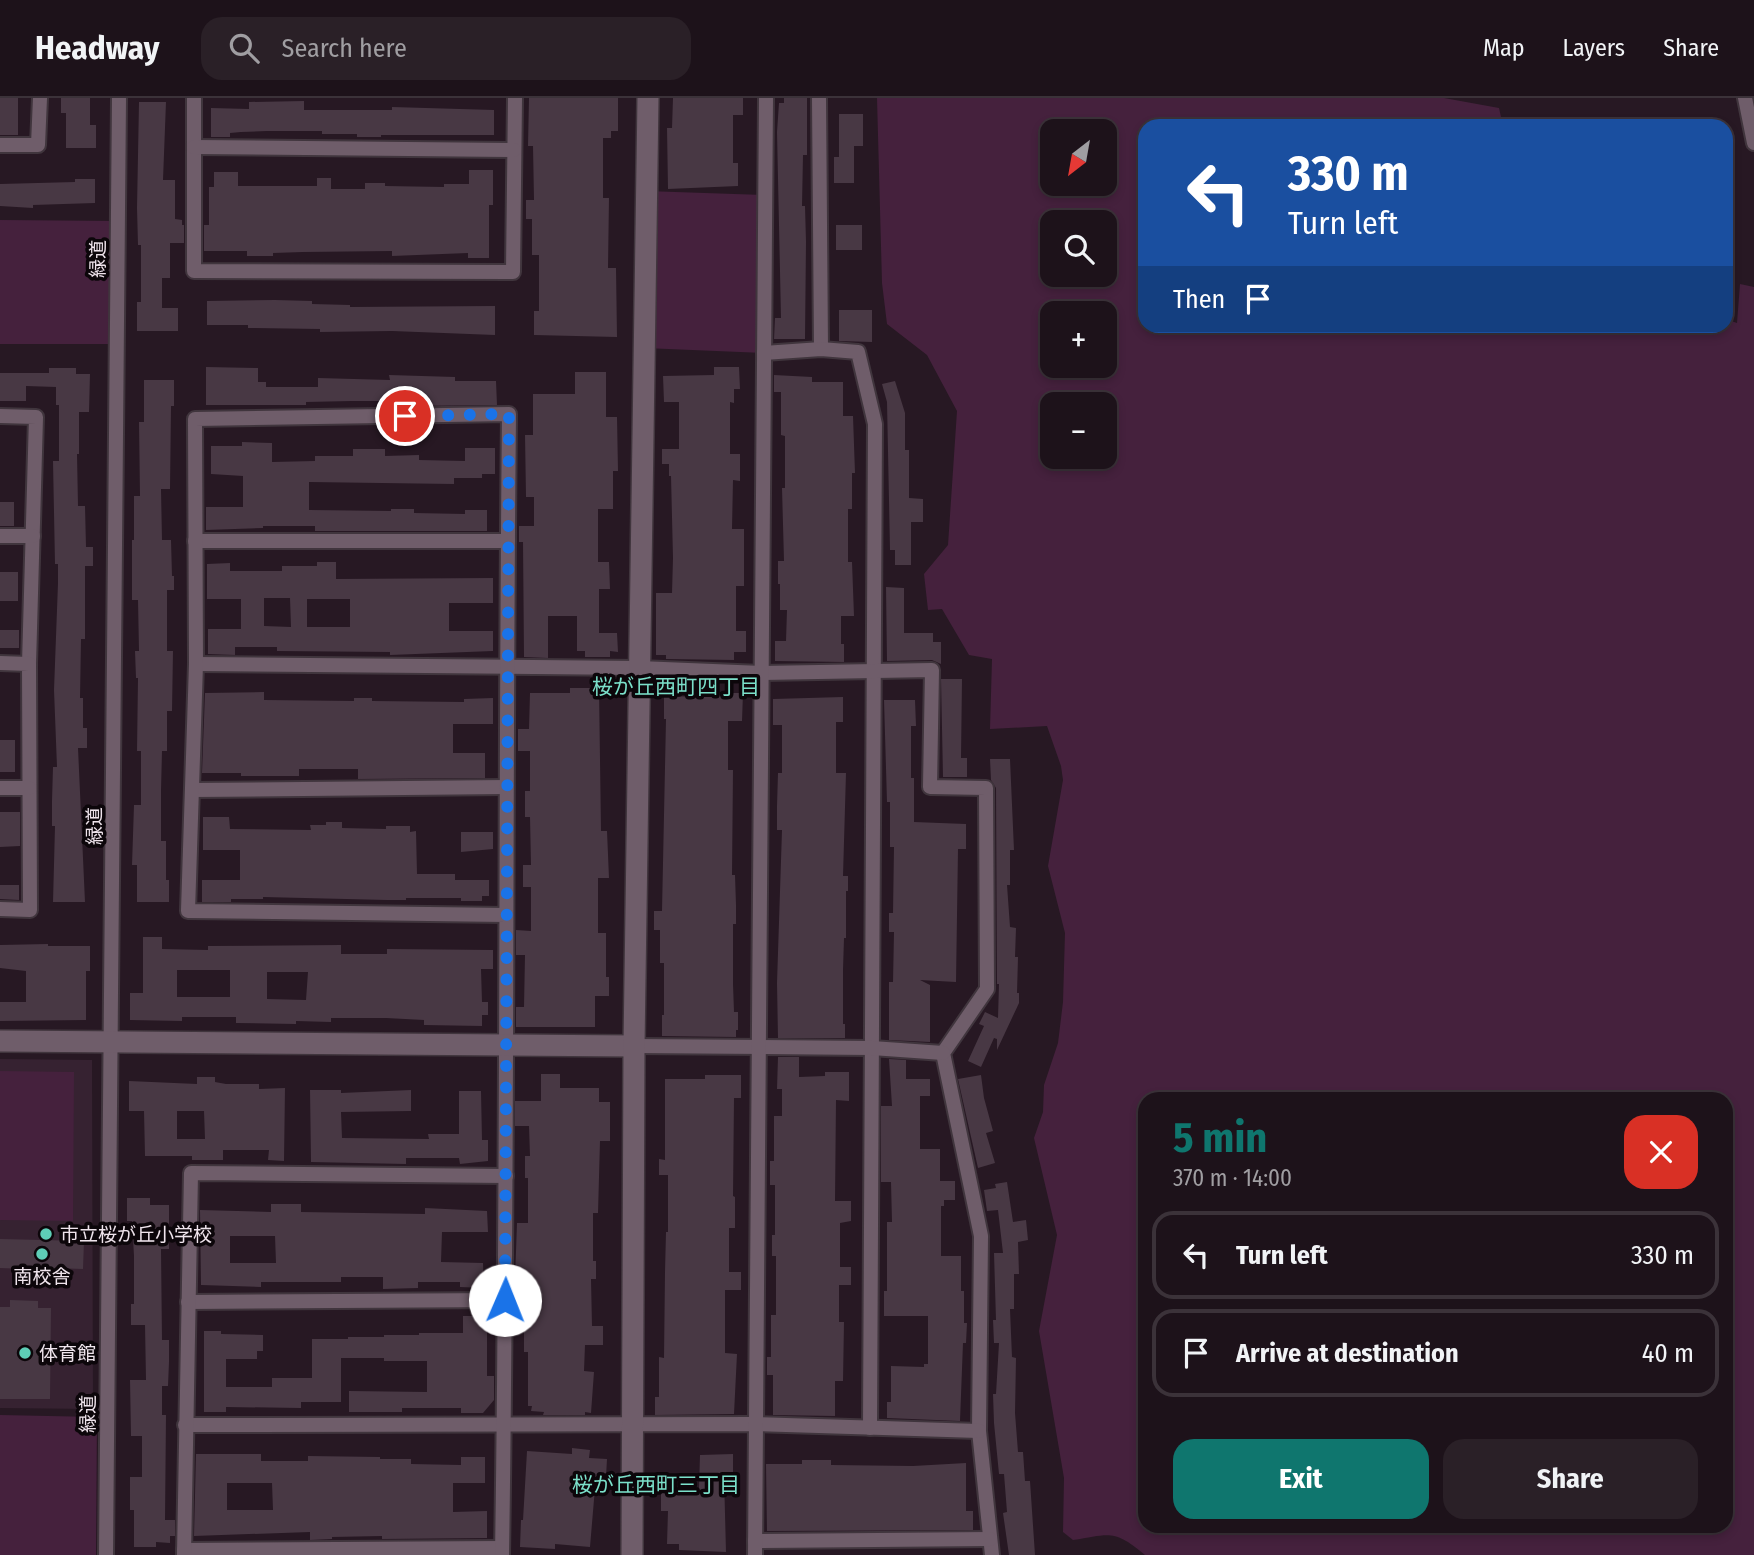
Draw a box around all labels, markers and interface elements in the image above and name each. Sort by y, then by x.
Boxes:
search box [201,17,691,80]
text: Headway [35,28,159,68]
icon: search [225,29,263,67]
text: Search here [281,33,407,64]
text: Map [1483,34,1525,62]
text: Layers [1563,34,1625,62]
text: Share [1663,34,1719,62]
north arrow [1040,119,1116,196]
map controls [1040,119,1117,469]
text: 330 m [1288,144,1409,203]
icon: left [1173,147,1264,238]
text: Turn left [1288,204,1398,242]
button: search [1040,210,1117,287]
street label: 緑道 [86,240,110,278]
icon: arrive [1239,280,1277,318]
text: Then [1173,284,1225,315]
button: + [1040,301,1117,378]
pin [375,386,435,446]
button: − [1040,392,1117,469]
icon: arrive [386,397,424,435]
district label: 桜が丘西町四丁目 [592,674,760,700]
street label: 緑道 [83,807,106,845]
text: 5 min [1173,1113,1267,1163]
button: close [1624,1115,1698,1189]
text: 370 m · 14:00 [1173,1164,1292,1192]
place label: 市立桜が丘小学校 [60,1223,212,1246]
marker: 市立桜が丘小学校 [38,1226,54,1242]
icon: left [1177,1236,1215,1274]
text: Turn left [1236,1240,1328,1271]
text: 330 m [1631,1240,1694,1271]
marker: 南校舎 [34,1246,50,1262]
position arrow [468,1263,542,1337]
place label: 南校舎 [13,1265,71,1288]
icon: arrive [1177,1334,1215,1372]
text: Arrive at destination [1236,1338,1459,1369]
text: 40 m [1642,1338,1694,1369]
place label: 体育館 [39,1342,96,1365]
marker: 体育館 [17,1345,33,1361]
street label: 緑道 [76,1395,100,1433]
button: Exit [1173,1439,1429,1519]
button: Share [1443,1439,1698,1519]
district label: 桜が丘西町三丁目 [572,1472,740,1498]

